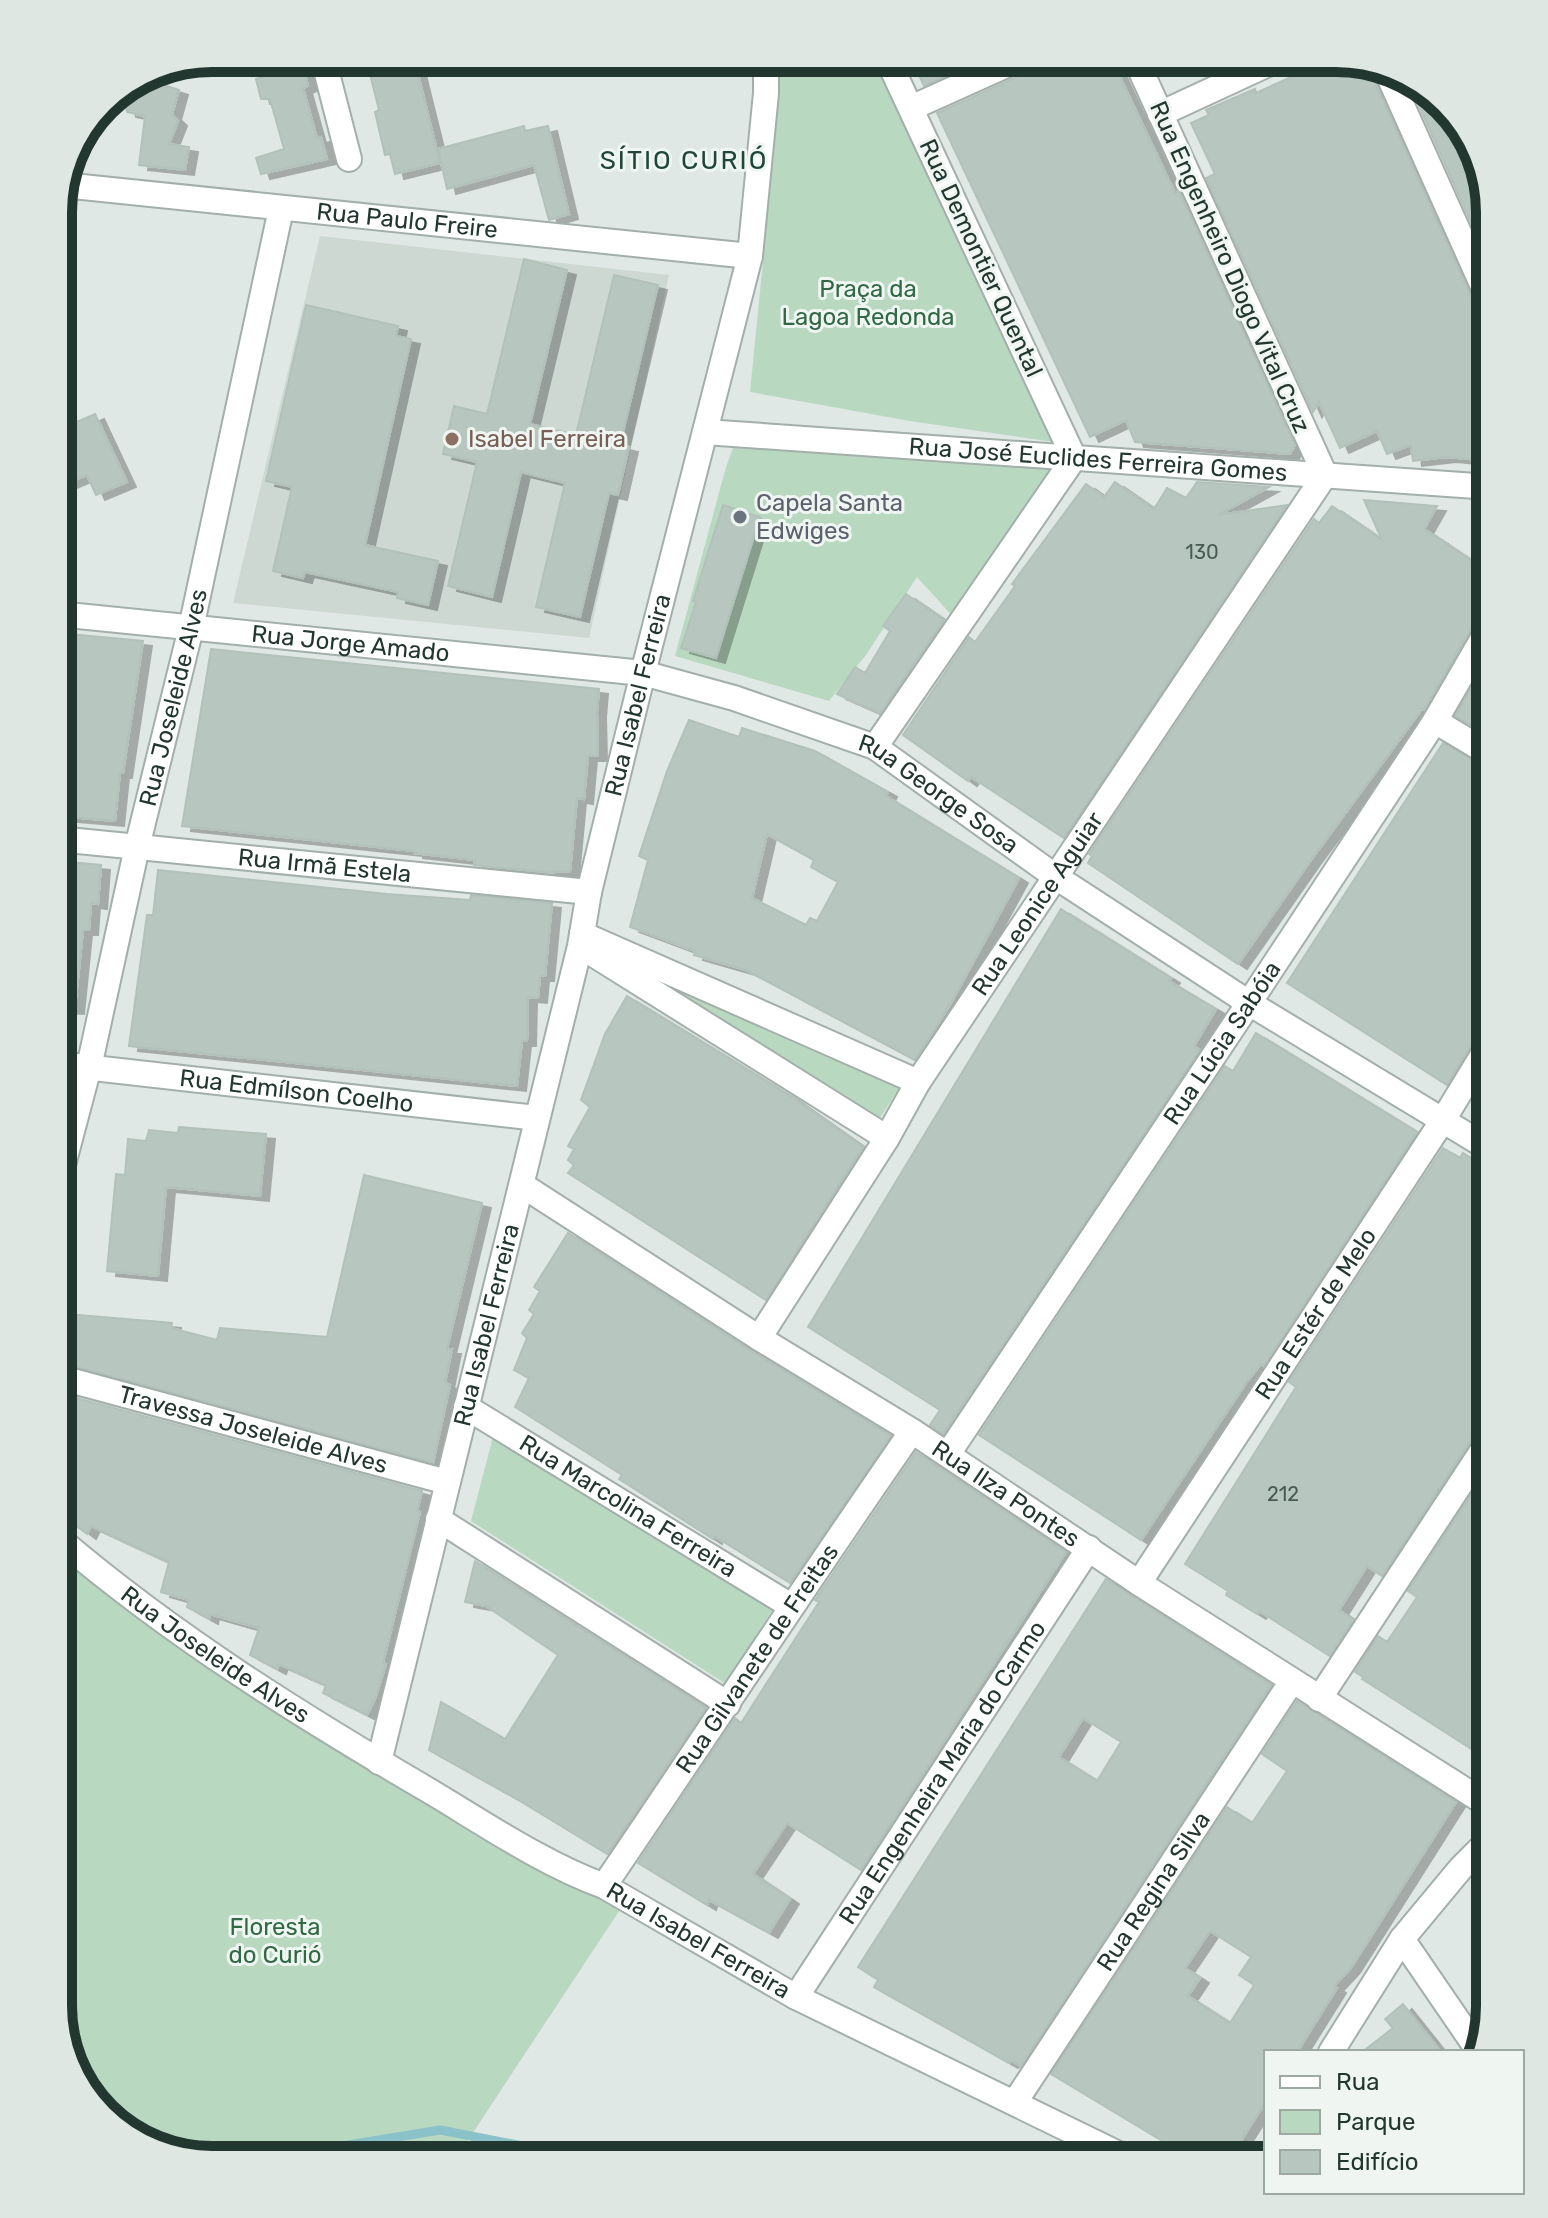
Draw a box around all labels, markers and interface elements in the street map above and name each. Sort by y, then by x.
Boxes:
street label: Rua Engenheiro Diogo Vital Cruz [1144,97,1316,437]
street label: Rua Demontier Quental [914,135,1048,381]
district label: SÍTIO CURIÓ [600,145,768,176]
street label: Rua Paulo Freire [315,197,499,244]
park label: Praça da Lagoa Redonda [781,275,955,331]
place label: Isabel Ferreira [468,425,626,453]
marker: Isabel Ferreira [443,430,461,448]
street label: Rua José Euclides Ferreira Gomes [908,432,1288,487]
place label: Capela Santa Edwiges [756,489,903,545]
marker: Capela Santa Edwiges [731,508,749,526]
house number: 130 [1185,540,1219,564]
street label: Rua Joseleide Alves [134,586,213,809]
street label: Rua Isabel Ferreira [599,591,677,799]
street label: Rua Jorge Amado [250,620,451,667]
street label: Rua George Sosa [855,728,1024,859]
street label: Rua Leonice Aguiar [966,807,1109,1001]
street label: Rua Irmã Estela [237,843,413,888]
street label: Rua Lúcia Sabóia [1158,956,1287,1130]
street label: Rua Edmílson Coelho [178,1064,415,1118]
street label: Rua Isabel Ferreira [448,1221,525,1429]
street label: Rua Estér de Melo [1249,1223,1382,1405]
street label: Travessa Joseleide Alves [116,1380,390,1479]
street label: Rua Marcolina Ferreira [514,1429,742,1583]
street label: Rua Ilza Pontes [927,1434,1085,1553]
house number: 212 [1267,1482,1299,1506]
street label: Rua Gilvanete de Freitas [670,1539,844,1779]
street label: Rua Joseleide Alves [115,1580,315,1729]
street label: Rua Engenheira Maria do Carmo [833,1616,1052,1930]
street label: Rua Regina Silva [1091,1807,1216,1976]
street label: Rua Isabel Ferreira [601,1876,795,2005]
park label: Floresta do Curió [228,1913,322,1969]
legend [1264,2050,1524,2194]
text: Rua [1336,2068,1379,2096]
text: Parque [1336,2108,1415,2136]
text: Edifício [1336,2148,1419,2176]

